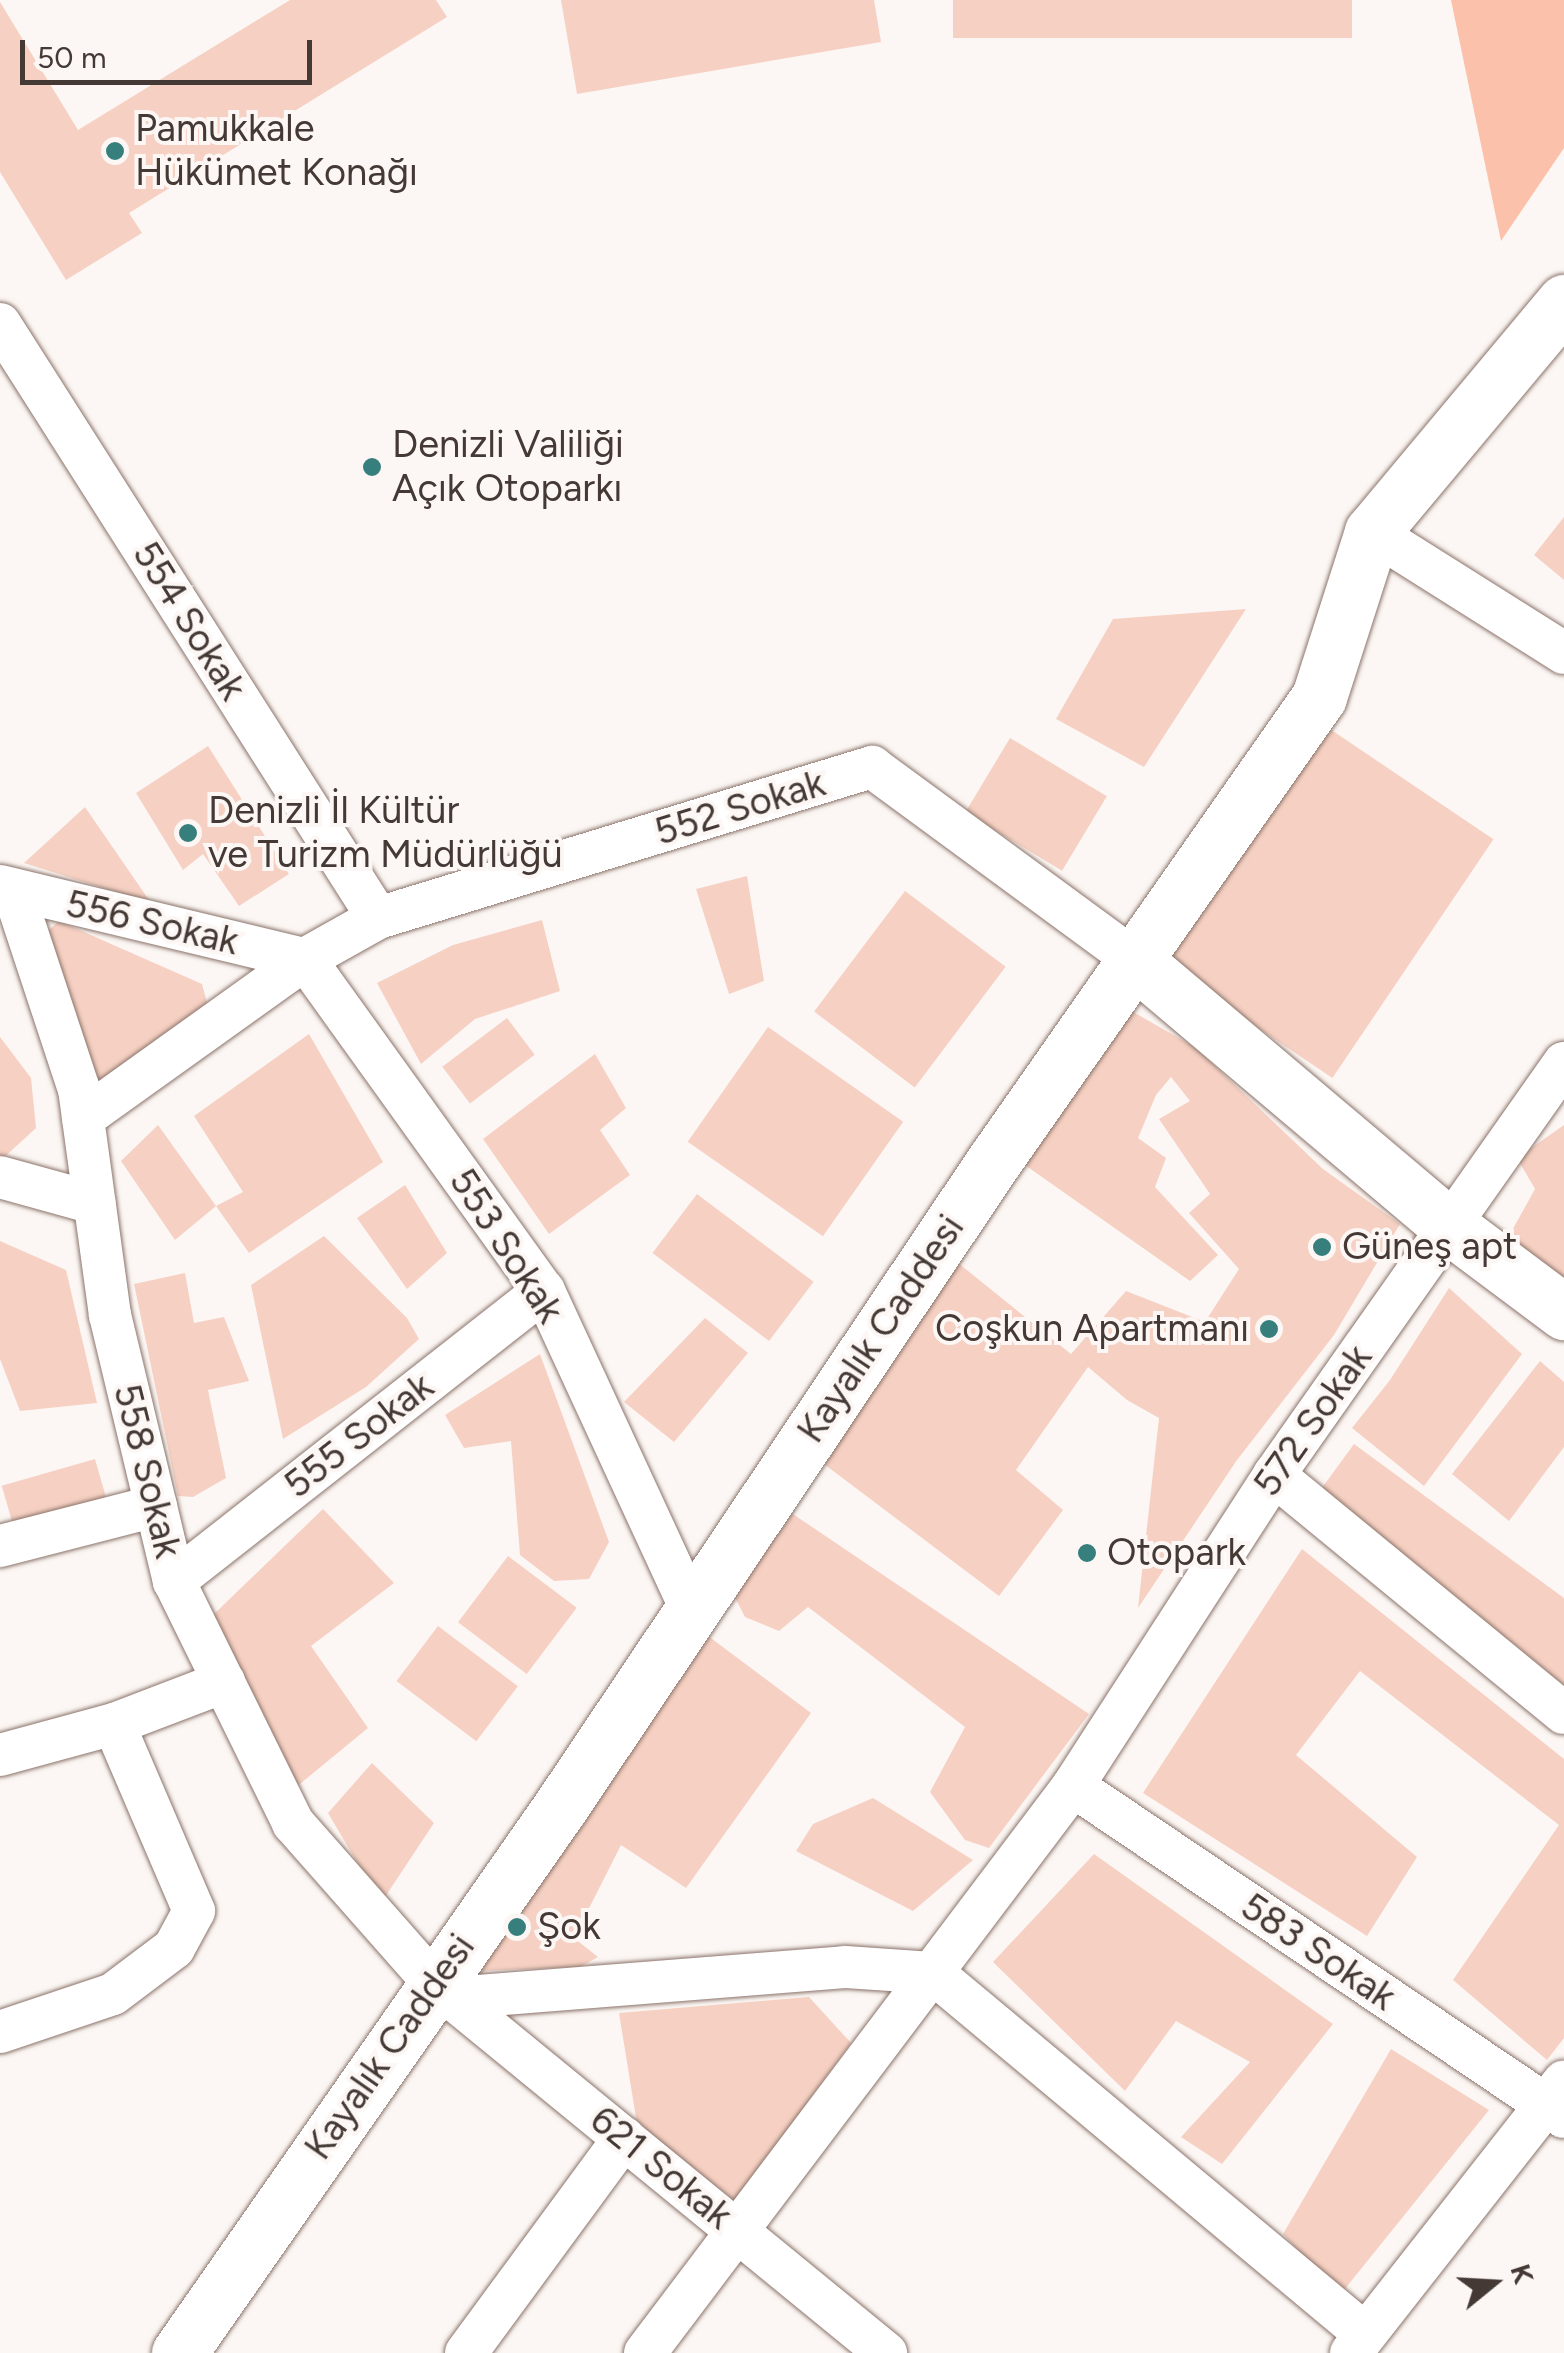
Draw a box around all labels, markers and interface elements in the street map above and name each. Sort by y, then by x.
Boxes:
scale bar [25,20,318,82]
text: 50 m [37,39,106,76]
place label: Pamukkale Hükümet Konağı [135,106,418,195]
marker: Pamukkale Hükümet Konağı [104,140,126,162]
place label: Denizli Valiliği Açık Otoparkı [392,422,624,512]
marker: Denizli Valiliği Açık Otoparkı [361,456,383,478]
street label: 554 Sokak [123,533,255,709]
street label: 552 Sokak [649,761,831,855]
place label: Denizli İl Kültür ve Turizm Müdürlüğü [208,788,563,878]
marker: Denizli İl Kültür ve Turizm Müdürlüğü [177,822,199,844]
street label: 556 Sokak [61,881,243,965]
street label: 553 Sokak [439,1160,573,1332]
street label: Kayalık Caddesi [788,1207,974,1451]
place label: Güneş apt [1342,1224,1517,1270]
marker: Güneş apt [1311,1236,1333,1258]
place label: Coşkun Apartmanı [935,1306,1249,1352]
marker: Coşkun Apartmanı [1258,1318,1280,1340]
street label: 572 Sokak [1244,1337,1382,1505]
street label: 555 Sokak [276,1364,442,1508]
street label: 558 Sokak [103,1379,191,1563]
place label: Otopark [1107,1530,1246,1576]
marker: Otopark [1076,1542,1098,1564]
street label: 583 Sokak [1232,1884,1404,2020]
place label: Şok [537,1904,601,1950]
marker: Şok [506,1916,528,1938]
street label: Kayalık Caddesi [295,1926,485,2168]
street label: 621 Sokak [581,2097,741,2239]
north arrow [1444,2233,1544,2333]
text: K [1503,2260,1542,2288]

